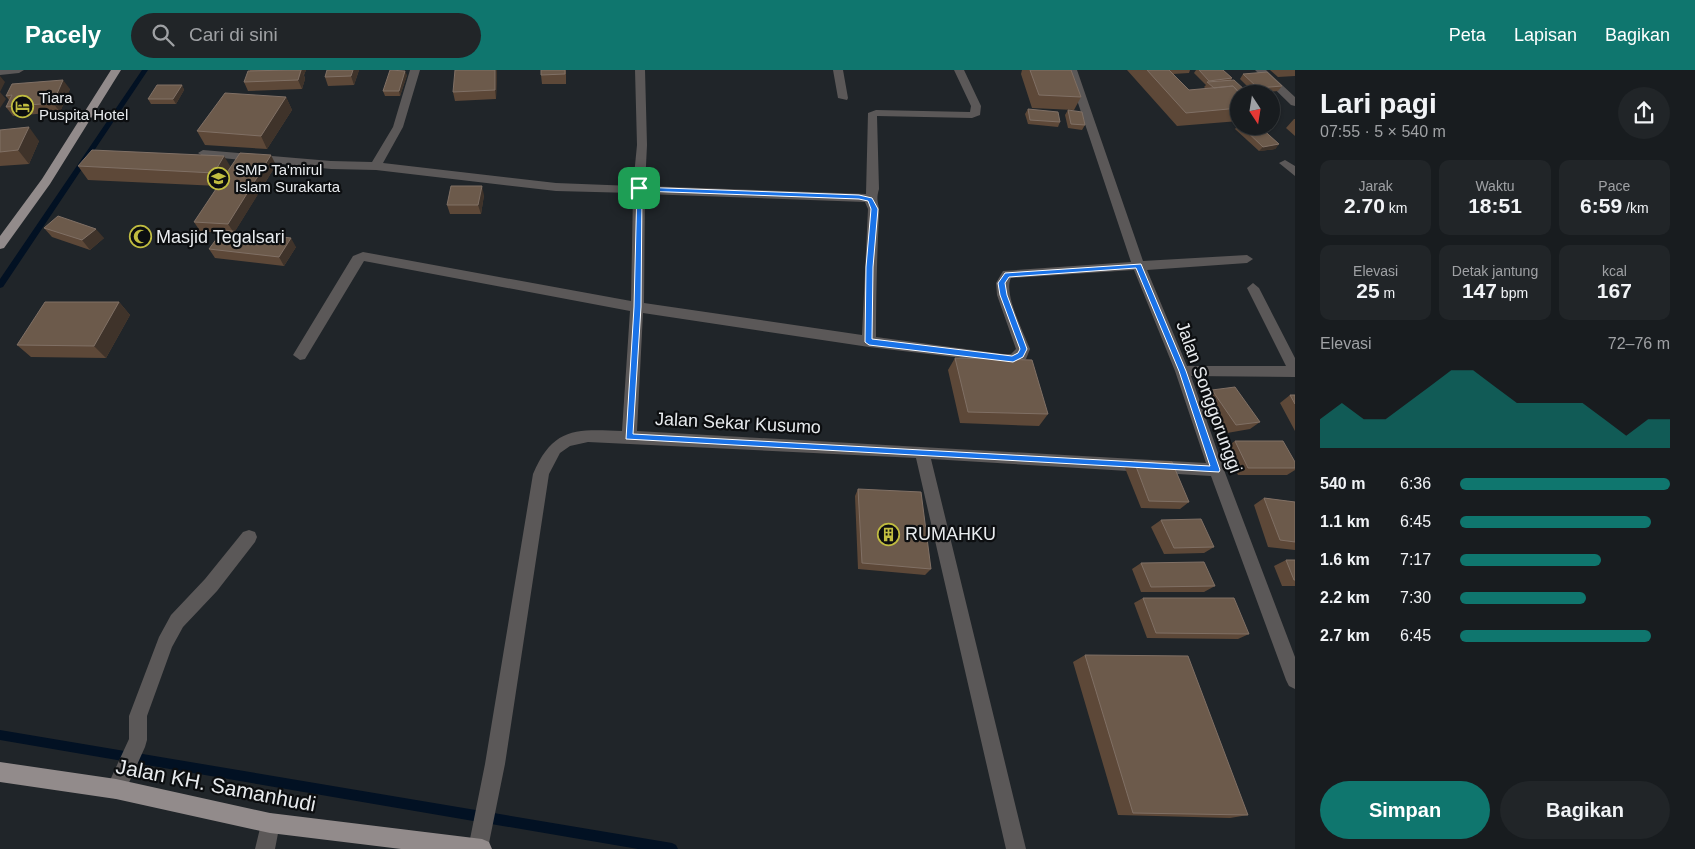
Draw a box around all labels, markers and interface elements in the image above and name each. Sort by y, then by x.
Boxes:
search box [131,13,481,58]
text: Pacely [25,21,101,48]
icon: search [149,21,177,49]
text: Cari di sini [189,24,278,45]
text: Peta [1449,25,1486,45]
text: Lapisan [1514,25,1577,45]
text: Bagikan [1605,25,1670,45]
north arrow [1230,85,1280,135]
map controls [1230,85,1280,135]
button: share [1618,87,1670,139]
text: Lari pagi [1320,88,1437,119]
place label: Tiara Puspita Hotel [39,89,128,123]
hotel icon: Tiara Puspita Hotel [11,94,35,118]
text: 07:55 · 5 × 540 m [1320,123,1446,140]
place label: SMP Ta'mirul Islam Surakarta [235,161,341,195]
school or university icon: SMP Ta'mirul Islam Surakarta [207,166,231,190]
pin [618,167,660,209]
icon: arrive [625,174,653,202]
text: Jarak [1359,178,1393,194]
text: Waktu [1475,178,1515,194]
text: Pace [1598,178,1630,194]
text: 2.70 [1344,194,1385,217]
text: 18:51 [1468,194,1522,217]
text: 6:59 [1580,194,1622,217]
text: km [1385,200,1407,216]
text: /km [1622,200,1649,216]
mosque icon: Masjid Tegalsari [128,225,152,249]
place label: Masjid Tegalsari [156,227,285,247]
text: Elevasi [1353,263,1398,279]
text: Detak jantung [1452,263,1538,279]
text: kcal [1602,263,1627,279]
text: 25 [1356,279,1380,302]
text: 147 [1462,279,1497,302]
text: 167 [1597,279,1632,302]
text: m [1380,285,1395,301]
text: bpm [1497,285,1528,301]
street label: Jalan Songgorunggi [1172,318,1246,476]
text: Elevasi [1320,335,1372,352]
text: 72–76 m [1608,335,1670,352]
street label: Jalan Sekar Kusumo [655,409,821,437]
text: 540 m [1320,475,1365,492]
text: 6:36 [1400,475,1431,492]
text: 1.1 km [1320,513,1370,530]
text: 6:45 [1400,513,1431,530]
building icon: RUMAHKU [877,522,901,546]
place label: RUMAHKU [905,524,996,544]
text: 1.6 km [1320,551,1370,568]
text: 7:17 [1400,551,1431,568]
text: 2.2 km [1320,589,1370,606]
text: 7:30 [1400,589,1431,606]
text: 2.7 km [1320,627,1370,644]
text: 6:45 [1400,627,1431,644]
street label: Jalan KH. Samanhudi [114,754,318,816]
button: Simpan [1320,781,1490,839]
button: Bagikan [1500,781,1670,839]

